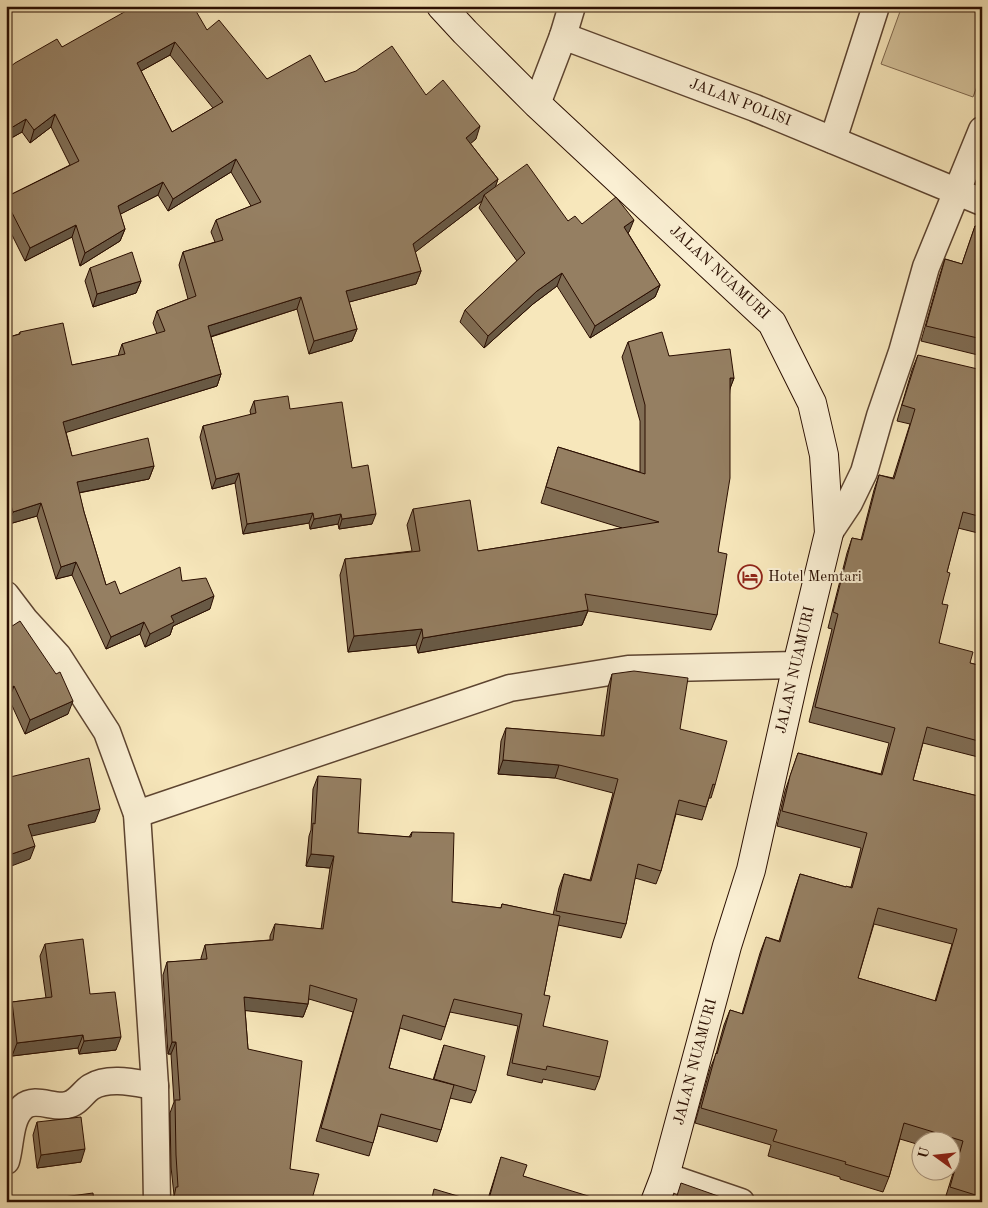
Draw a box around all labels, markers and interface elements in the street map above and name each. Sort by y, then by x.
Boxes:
street label: JALAN POLISI [687,77,793,129]
street label: JALAN NUAMURI [666,223,772,323]
hotel icon: Hotel Memtari [737,564,763,590]
place label: Hotel Memtari [768,570,862,585]
street label: JALAN NUAMURI [774,605,818,735]
street label: JALAN NUAMURI [672,997,720,1127]
north arrow [910,1130,960,1180]
text: U [916,1146,933,1160]

